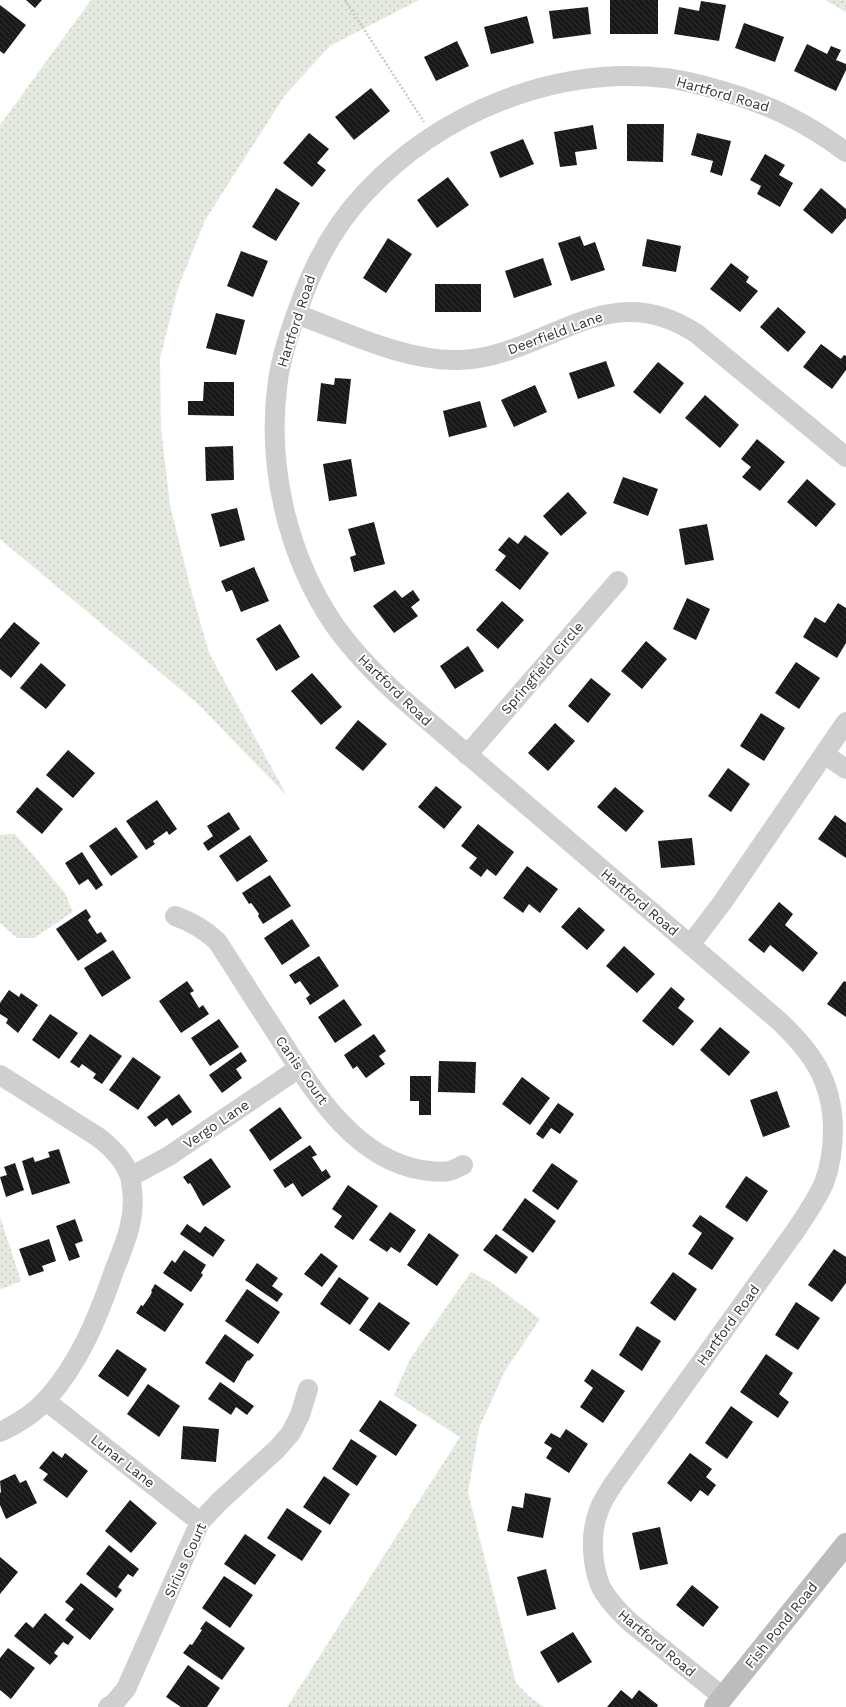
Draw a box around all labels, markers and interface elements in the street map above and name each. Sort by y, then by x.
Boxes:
street label: Hartford Road [675,73,771,115]
street label: Hartford Road [274,273,318,369]
street label: Deerfield Lane [505,308,605,358]
street label: Springfield Circle [497,618,587,718]
street label: Hartford Road [355,651,435,729]
street label: Hartford Road [598,865,682,939]
street label: Canis Court [273,1033,332,1107]
street label: Vergo Lane [180,1096,252,1152]
street label: Hartford Road [693,1281,763,1369]
street label: Lunar Lane [88,1431,158,1491]
street label: Sirius Court [161,1520,209,1600]
street label: Fish Pond Road [741,1579,821,1671]
street label: Hartford Road [615,1606,699,1680]

